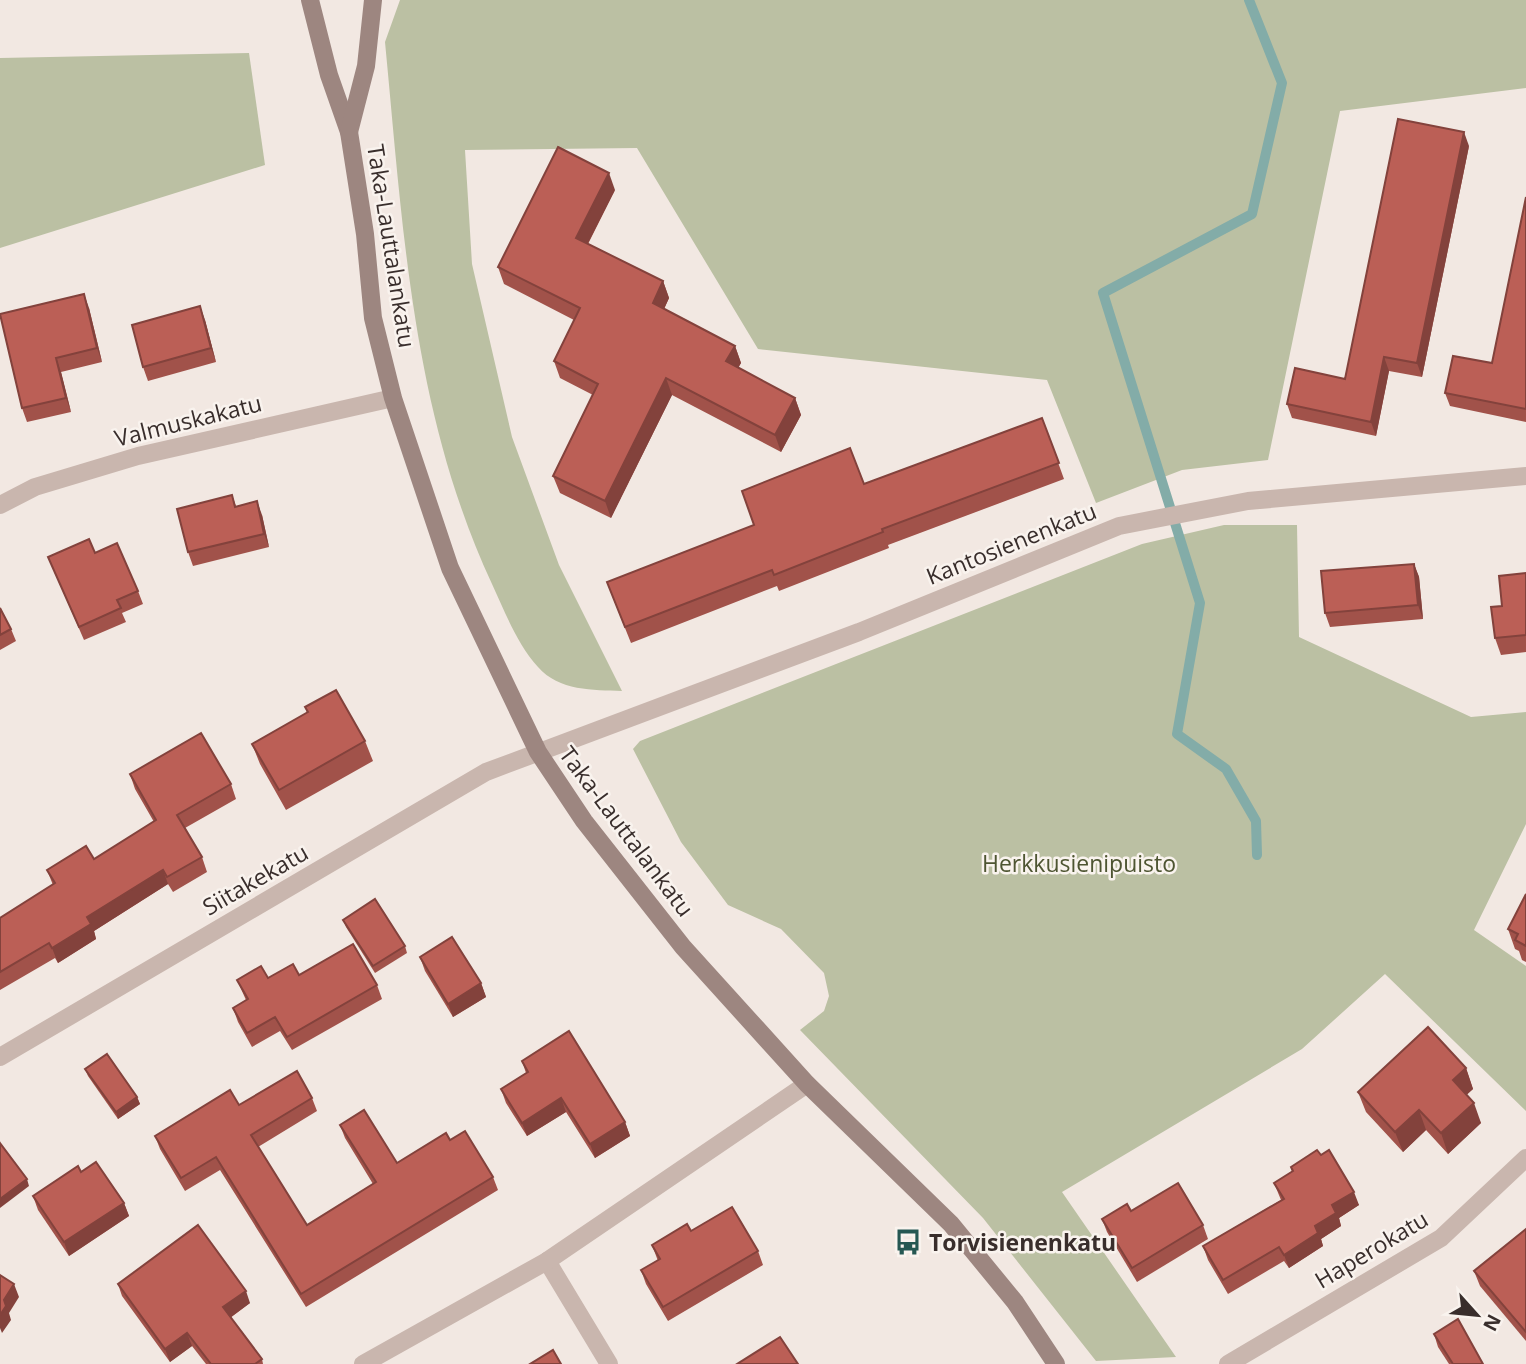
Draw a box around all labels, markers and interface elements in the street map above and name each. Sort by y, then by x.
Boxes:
street label: Taka-Lauttalankatu [360,142,424,350]
street label: Valmuskakatu [111,386,265,454]
street label: Kantosienenkatu [921,494,1101,592]
street label: Taka-Lauttalankatu [552,739,702,923]
street label: Siitakekatu [196,836,314,922]
park label: Herkkusienipuisto [982,847,1176,879]
street label: Haperokatu [1308,1203,1434,1295]
place label: Torvisienenkatu [929,1226,1116,1258]
bus stop icon: Torvisienenkatu [893,1227,923,1257]
north arrow [1442,1280,1512,1350]
text: N [1477,1310,1507,1336]

